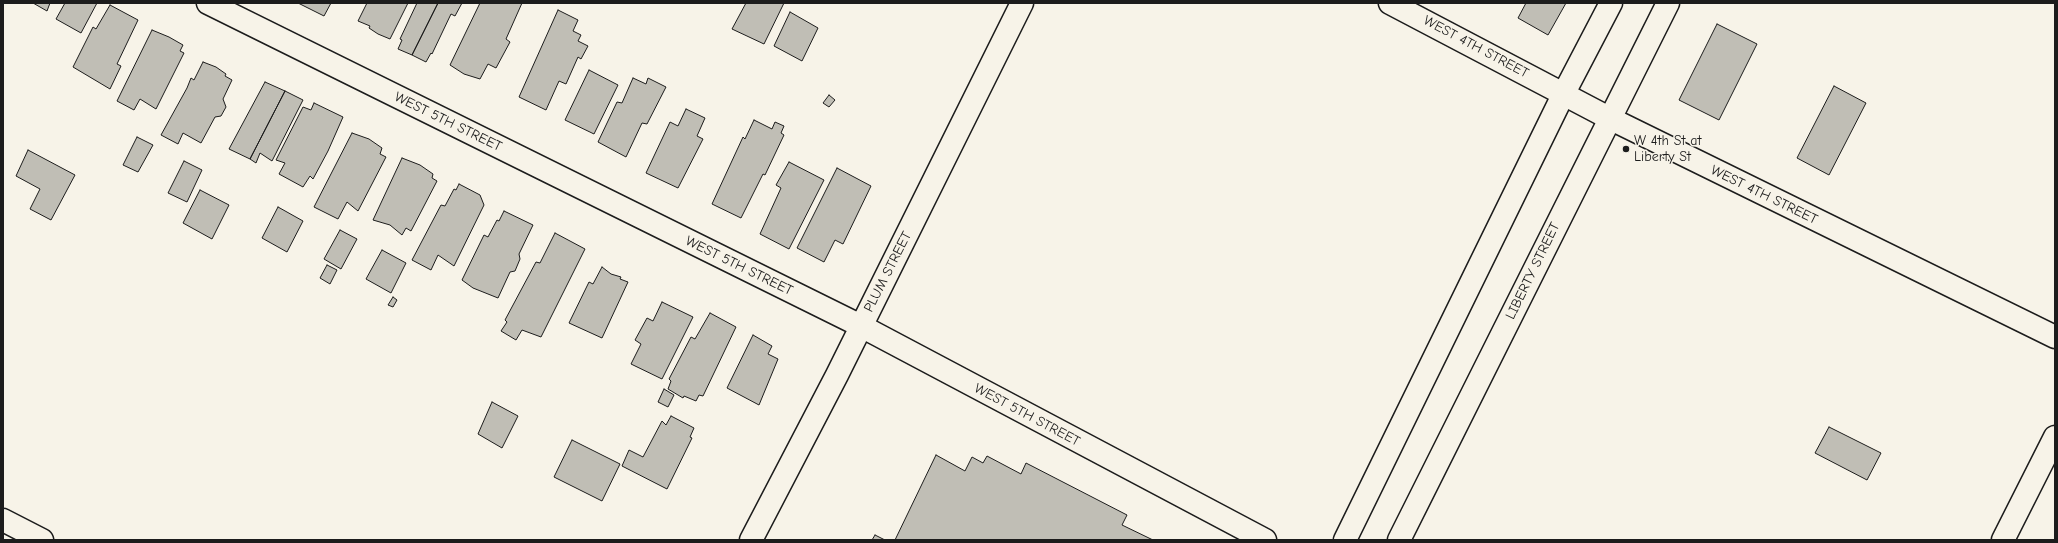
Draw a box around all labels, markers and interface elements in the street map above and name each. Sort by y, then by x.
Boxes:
street label: WEST 4TH STREET [1421,12,1531,82]
street label: WEST 5TH STREET [391,89,505,155]
place label: W 4th St at Liberty St [1634,133,1701,166]
marker: W 4th St at Liberty St [1621,144,1631,154]
street label: WEST 4TH STREET [1708,162,1820,228]
street label: LIBERTY STREET [1502,220,1564,322]
street label: PLUM STREET [861,229,915,315]
street label: WEST 5TH STREET [682,233,796,299]
street label: WEST 5TH STREET [971,380,1083,450]

